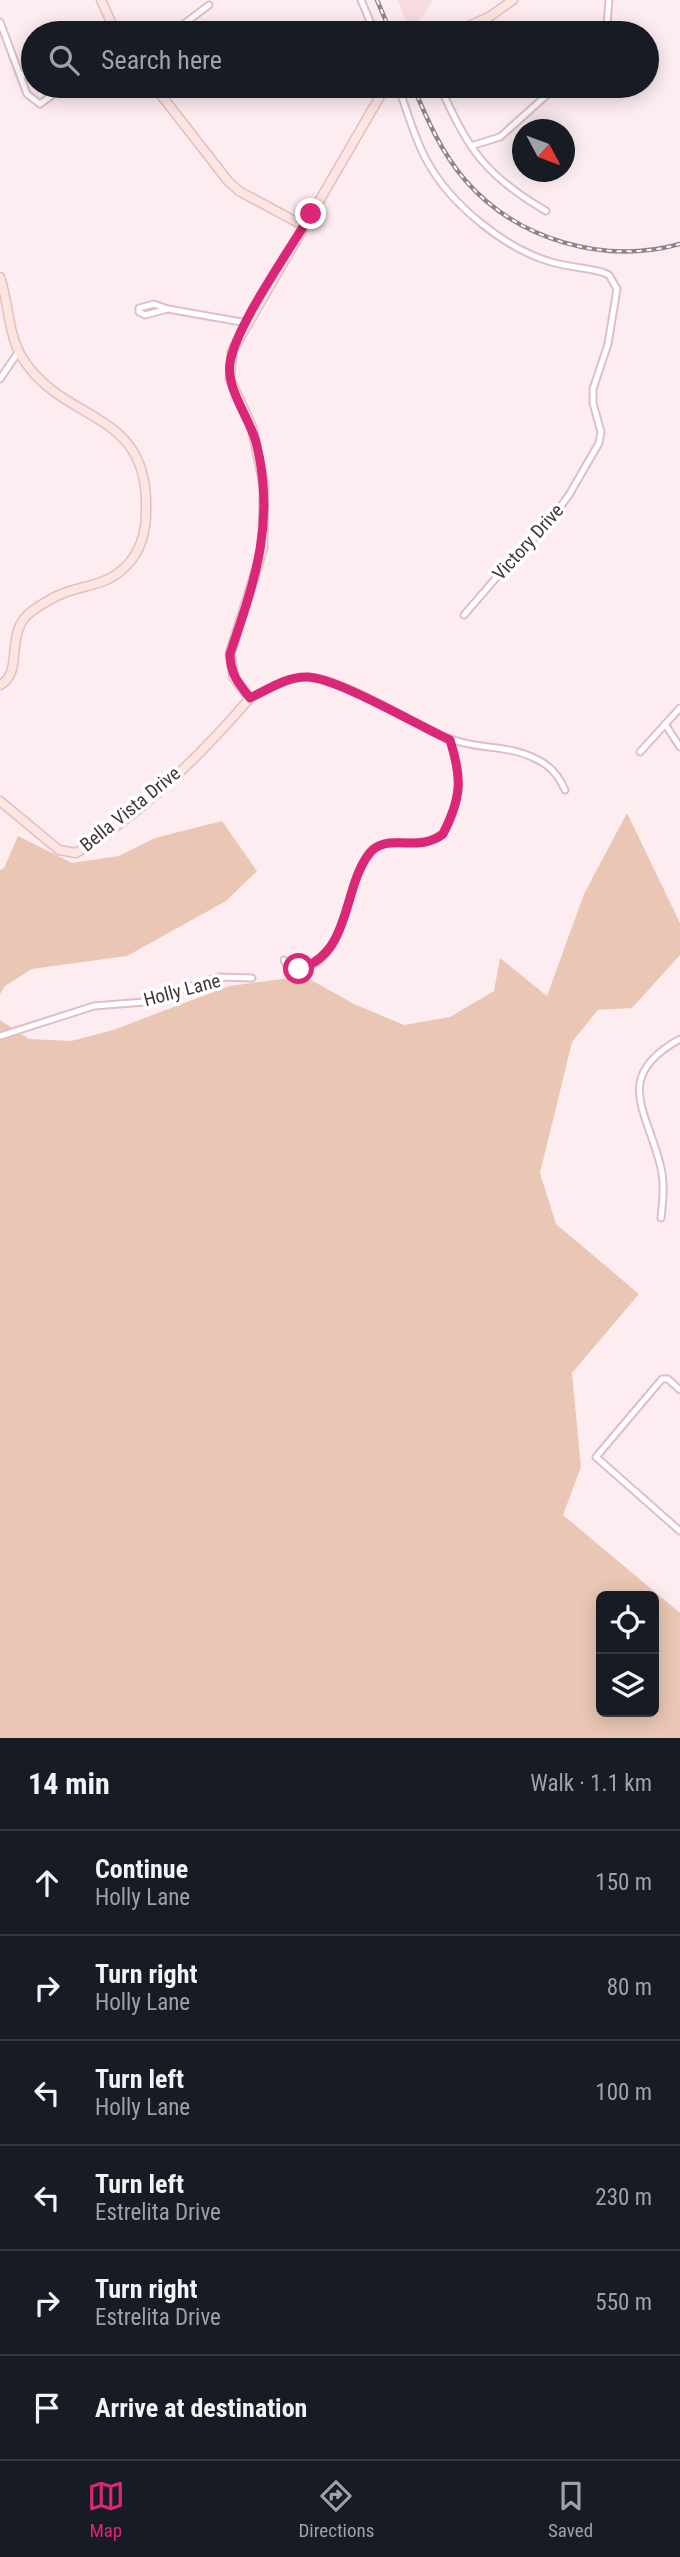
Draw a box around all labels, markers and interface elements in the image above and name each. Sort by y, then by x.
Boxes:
search box [21,21,659,98]
icon: search [45,41,83,79]
text: Search here [101,45,222,75]
north arrow [512,119,575,182]
route end [295,198,326,229]
street label: Victory Drive [488,499,568,585]
street label: Bella Vista Drive [75,762,185,856]
route start [283,953,314,984]
street label: Holly Lane [141,969,223,1011]
map controls [596,1591,659,1717]
button: locate [596,1591,659,1654]
button: layers [596,1654,659,1717]
text: 14 min [28,1766,110,1801]
text: Walk · 1.1 km [530,1770,652,1797]
text: Continue [95,1854,188,1884]
icon: ahead [28,1864,66,1902]
text: 150 m [595,1869,652,1896]
text: Holly Lane [95,1884,190,1911]
text: Turn right [95,1959,197,1989]
icon: right [28,1969,66,2007]
text: 80 m [607,1974,652,2001]
text: Holly Lane [95,1989,190,2016]
text: Turn left [95,2064,184,2094]
icon: left [28,2074,66,2112]
text: 100 m [595,2079,652,2106]
text: Holly Lane [95,2094,190,2121]
text: Turn left [95,2169,184,2199]
icon: left [28,2179,66,2217]
text: 230 m [595,2184,652,2211]
text: Estrelita Drive [95,2199,221,2226]
text: Turn right [95,2274,197,2304]
icon: right [28,2284,66,2322]
text: 550 m [595,2289,652,2316]
text: Estrelita Drive [95,2304,221,2331]
icon: arrive [28,2389,66,2427]
text: Arrive at destination [95,2393,307,2423]
tab: Map [87,2477,125,2542]
tab: Directions [298,2477,374,2542]
tab: Saved [548,2477,593,2542]

